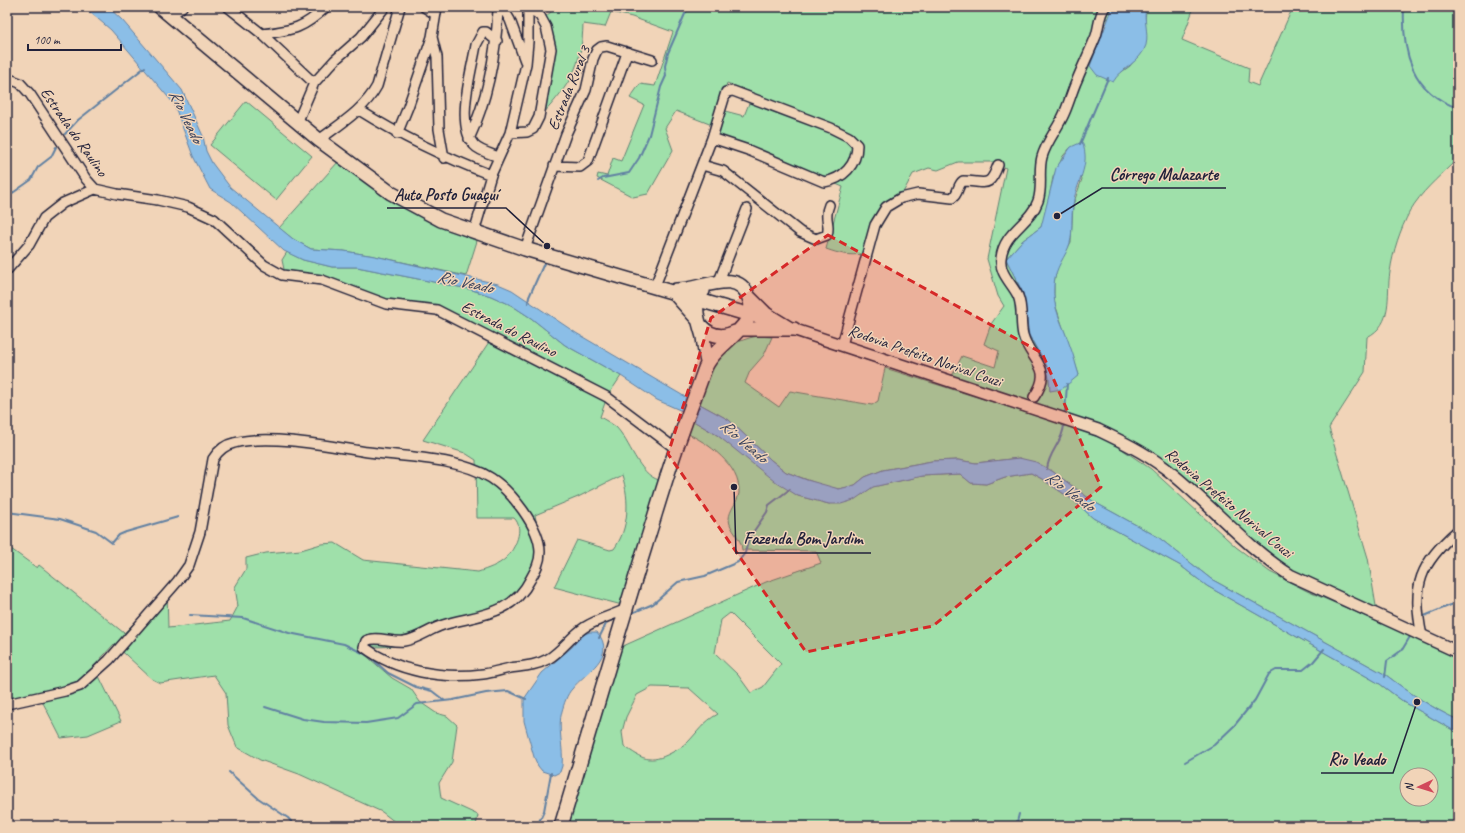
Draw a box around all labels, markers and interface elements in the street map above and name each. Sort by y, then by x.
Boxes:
scale bar [28,26,121,52]
text: 100 m [34,32,61,48]
street label: Estrada Rural 3 [543,41,596,133]
street label: Estrada do Raulino [36,84,113,182]
water label: Rio Veado [164,86,209,148]
callout: Córrego Malazarte [1102,159,1226,188]
text: Córrego Malazarte [1110,164,1220,185]
callout: Auto Posto Guaçuí [387,179,506,208]
text: Auto Posto Guaçuí [394,184,502,205]
water label: Rio Veado [435,266,497,299]
street label: Estrada do Raulino [458,296,561,362]
street label: Rodovia Prefeito Norival Couzi [846,320,1006,392]
water label: Rio Veado [716,415,774,469]
street label: Rodovia Prefeito Norival Couzi [1161,444,1299,564]
water label: Rio Veado [1041,466,1101,518]
callout: Fazenda Bom Jardim [736,524,871,553]
text: Fazenda Bom Jardim [743,528,864,549]
callout: Rio Veado [1321,744,1393,773]
text: Rio Veado [1329,749,1387,770]
north arrow [1399,767,1439,807]
text: N [1402,782,1416,792]

